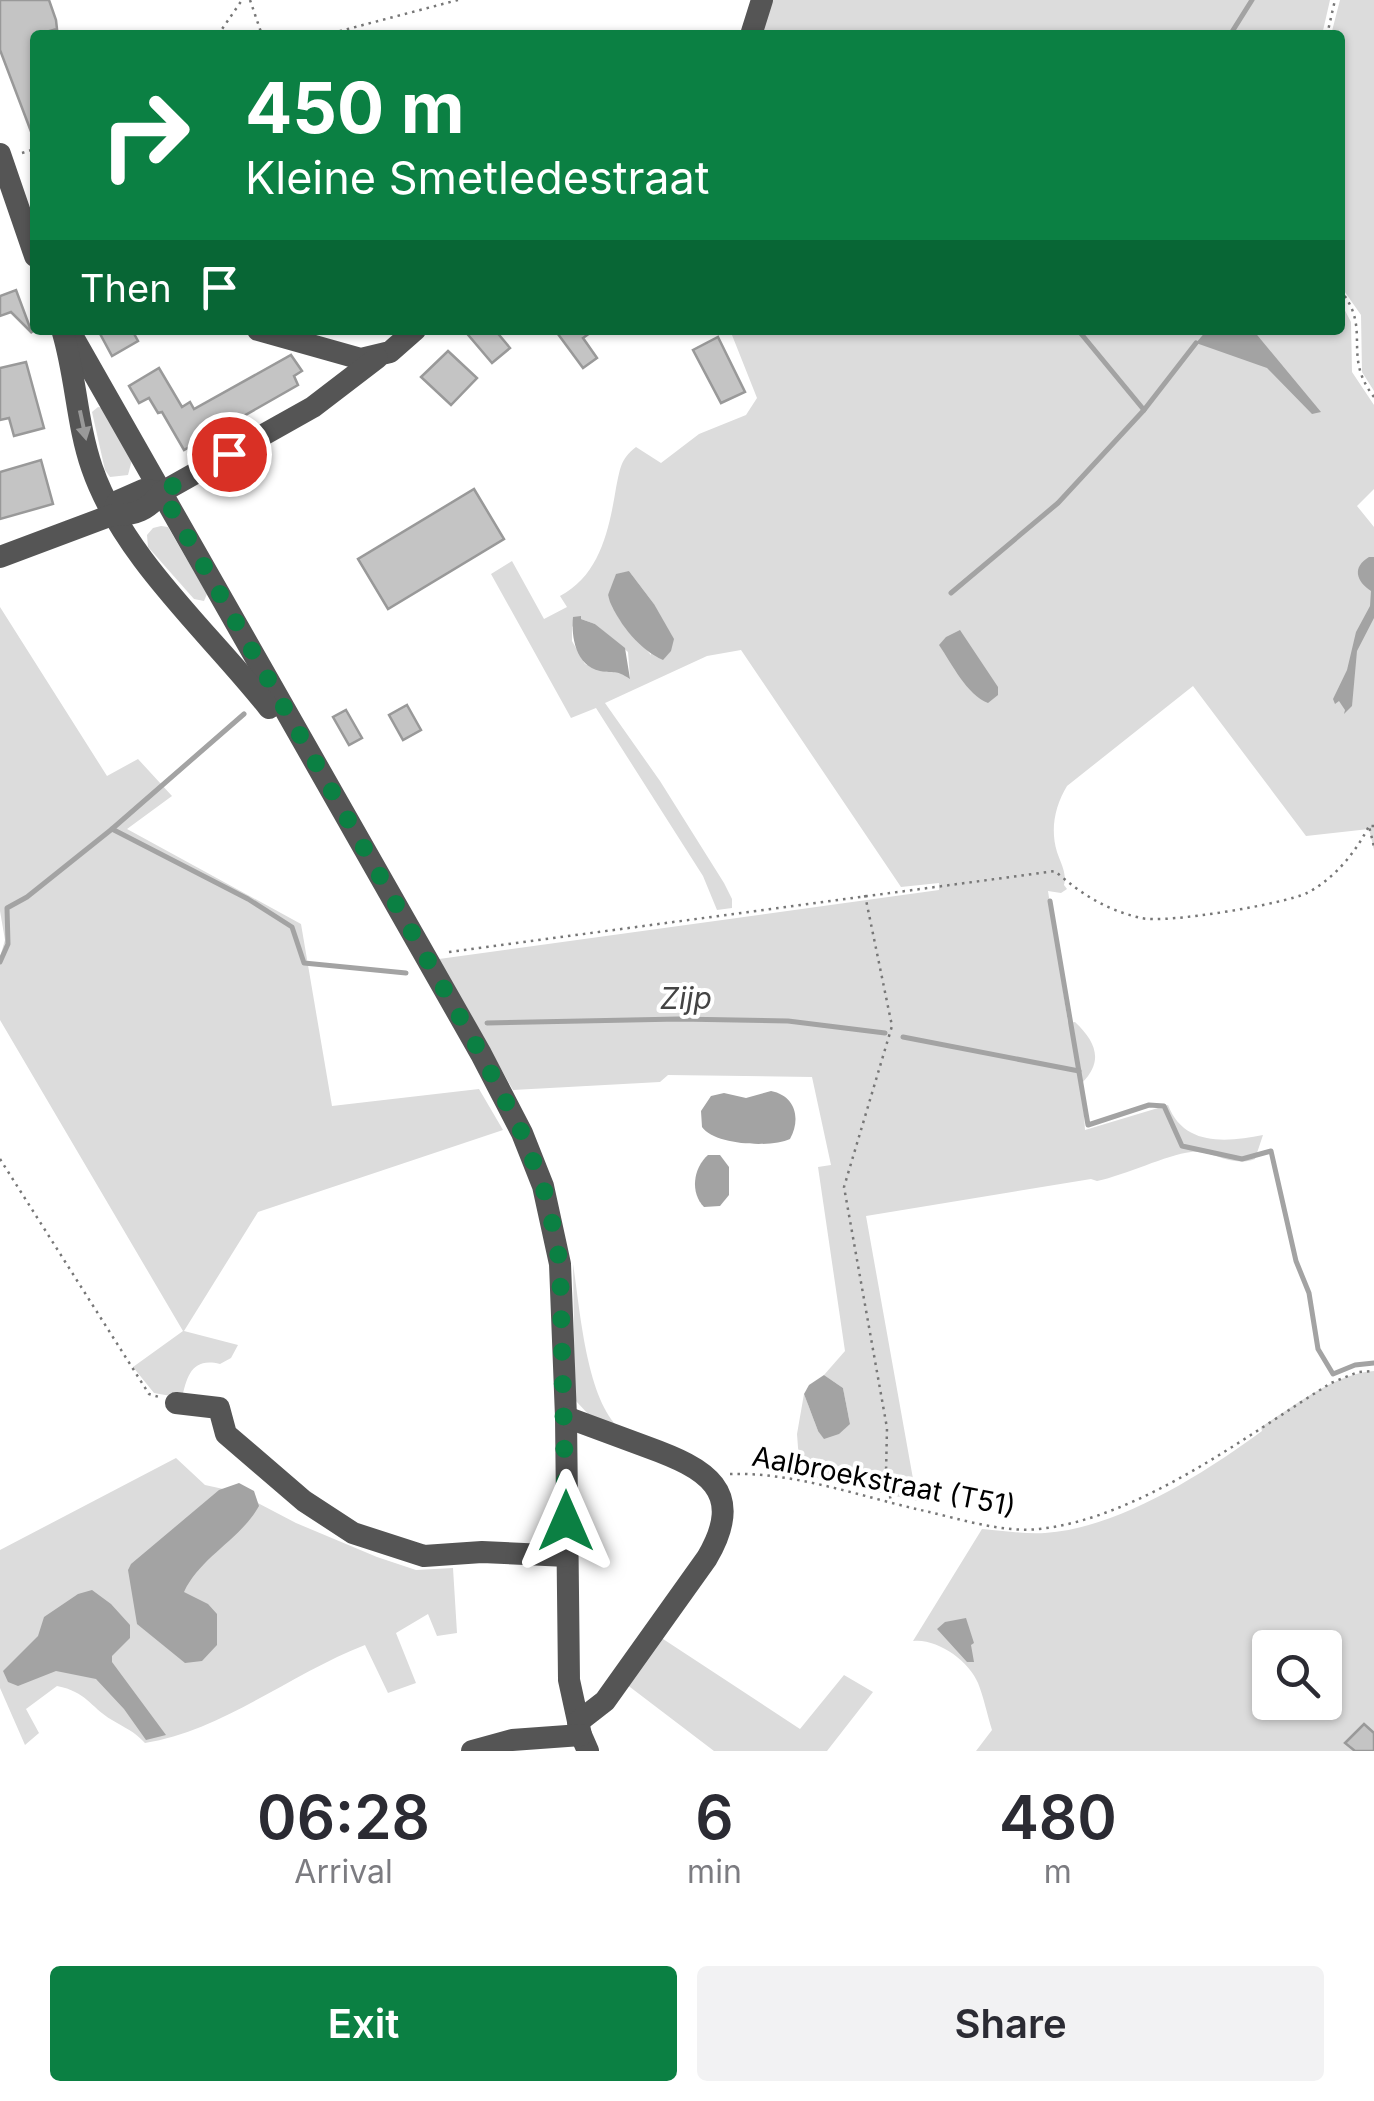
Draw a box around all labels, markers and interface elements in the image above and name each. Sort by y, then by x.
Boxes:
text: 450 m [245,65,465,150]
icon: right [80,70,210,200]
text: Kleine Smetledestraat [245,150,710,205]
icon: arrive [192,260,247,315]
text: Then [80,265,172,311]
one-way arrow [75,410,91,441]
pin [187,412,272,497]
icon: arrive [202,427,257,482]
water label: Zijp [660,980,712,1016]
street label: Aalbroekstraat (T51) [750,1439,1018,1523]
position arrow [514,1469,618,1573]
map controls [1252,1630,1342,1720]
button: search [1252,1630,1342,1720]
text: 06:28 [257,1781,430,1853]
text: 6 [695,1781,734,1853]
text: 480 [999,1781,1117,1853]
text: Arrival [294,1852,393,1891]
text: min [687,1852,742,1891]
text: m [1044,1852,1072,1891]
button: Exit [50,1966,677,2081]
button: Share [697,1966,1324,2081]

